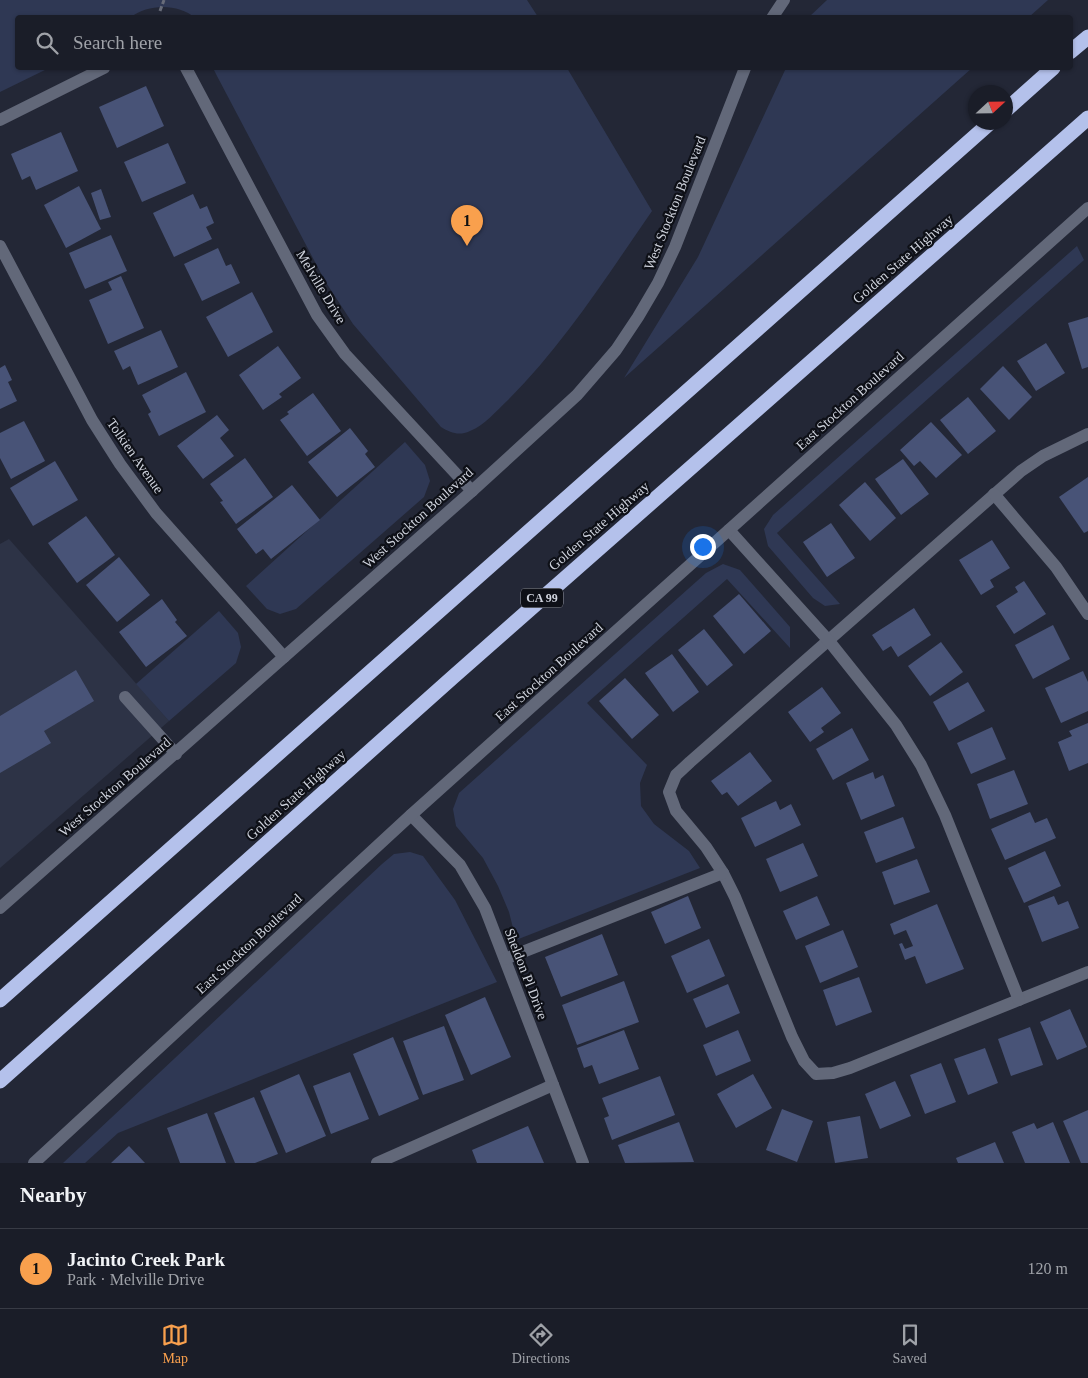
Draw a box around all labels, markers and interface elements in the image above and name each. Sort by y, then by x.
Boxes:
search box [15,15,1073,70]
icon: search [33,29,61,57]
text: Search here [73,32,162,53]
north arrow [968,85,1013,130]
street label: West Stockton Boulevard [641,134,709,272]
pin: 1 [451,205,483,246]
street label: Golden State Highway [850,212,956,306]
street label: Melville Drive [293,248,349,326]
street label: East Stockton Boulevard [793,349,907,453]
street label: Tolkien Avenue [104,416,166,496]
street label: West Stockton Boulevard [360,465,476,571]
street label: Golden State Highway [546,479,652,573]
your location [690,534,716,560]
road number: CA 99 [521,588,563,608]
street label: East Stockton Boulevard [492,620,606,724]
street label: West Stockton Boulevard [56,735,174,839]
street label: Golden State Highway [244,747,348,843]
street label: East Stockton Boulevard [193,891,305,997]
street label: Sheldon Pl Drive [502,926,550,1022]
text: Nearby [20,1183,87,1207]
text: Jacinto Creek Park [67,1249,225,1270]
text: 1 [32,1260,40,1277]
text: 120 m [1028,1260,1068,1277]
text: Park · Melville Drive [67,1271,204,1288]
tab: Map [161,1321,189,1367]
tab: Directions [512,1321,570,1367]
tab: Saved [893,1321,927,1367]

